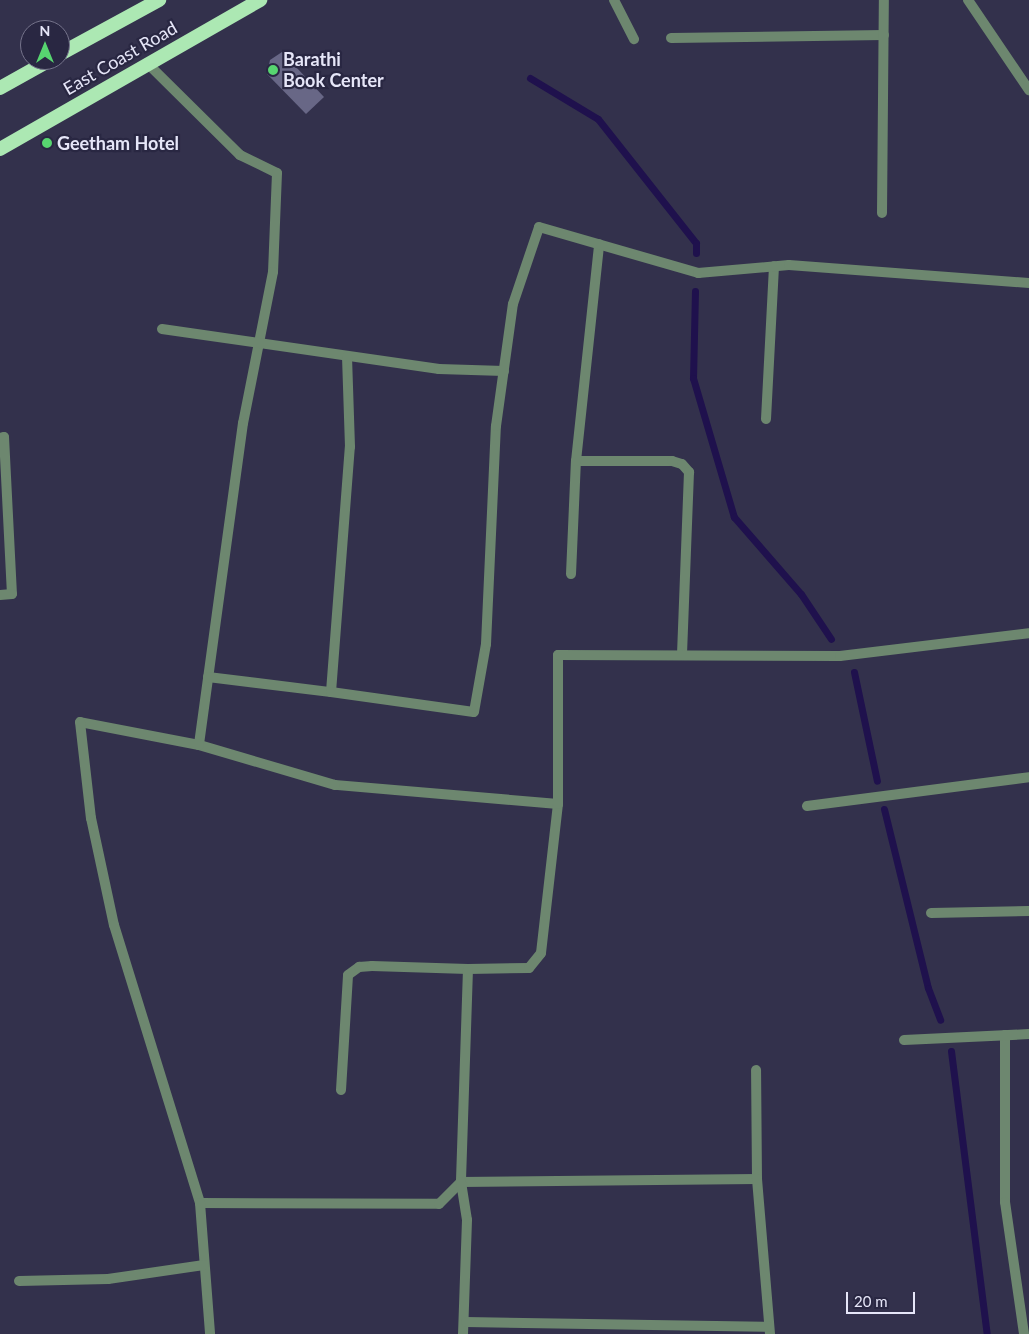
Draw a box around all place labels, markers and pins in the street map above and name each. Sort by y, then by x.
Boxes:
place label: Barathi Book Center [283,49,384,92]
marker: Barathi Book Center [267,64,279,76]
place label: Geetham Hotel [57,132,179,154]
marker: Geetham Hotel [41,137,53,149]

